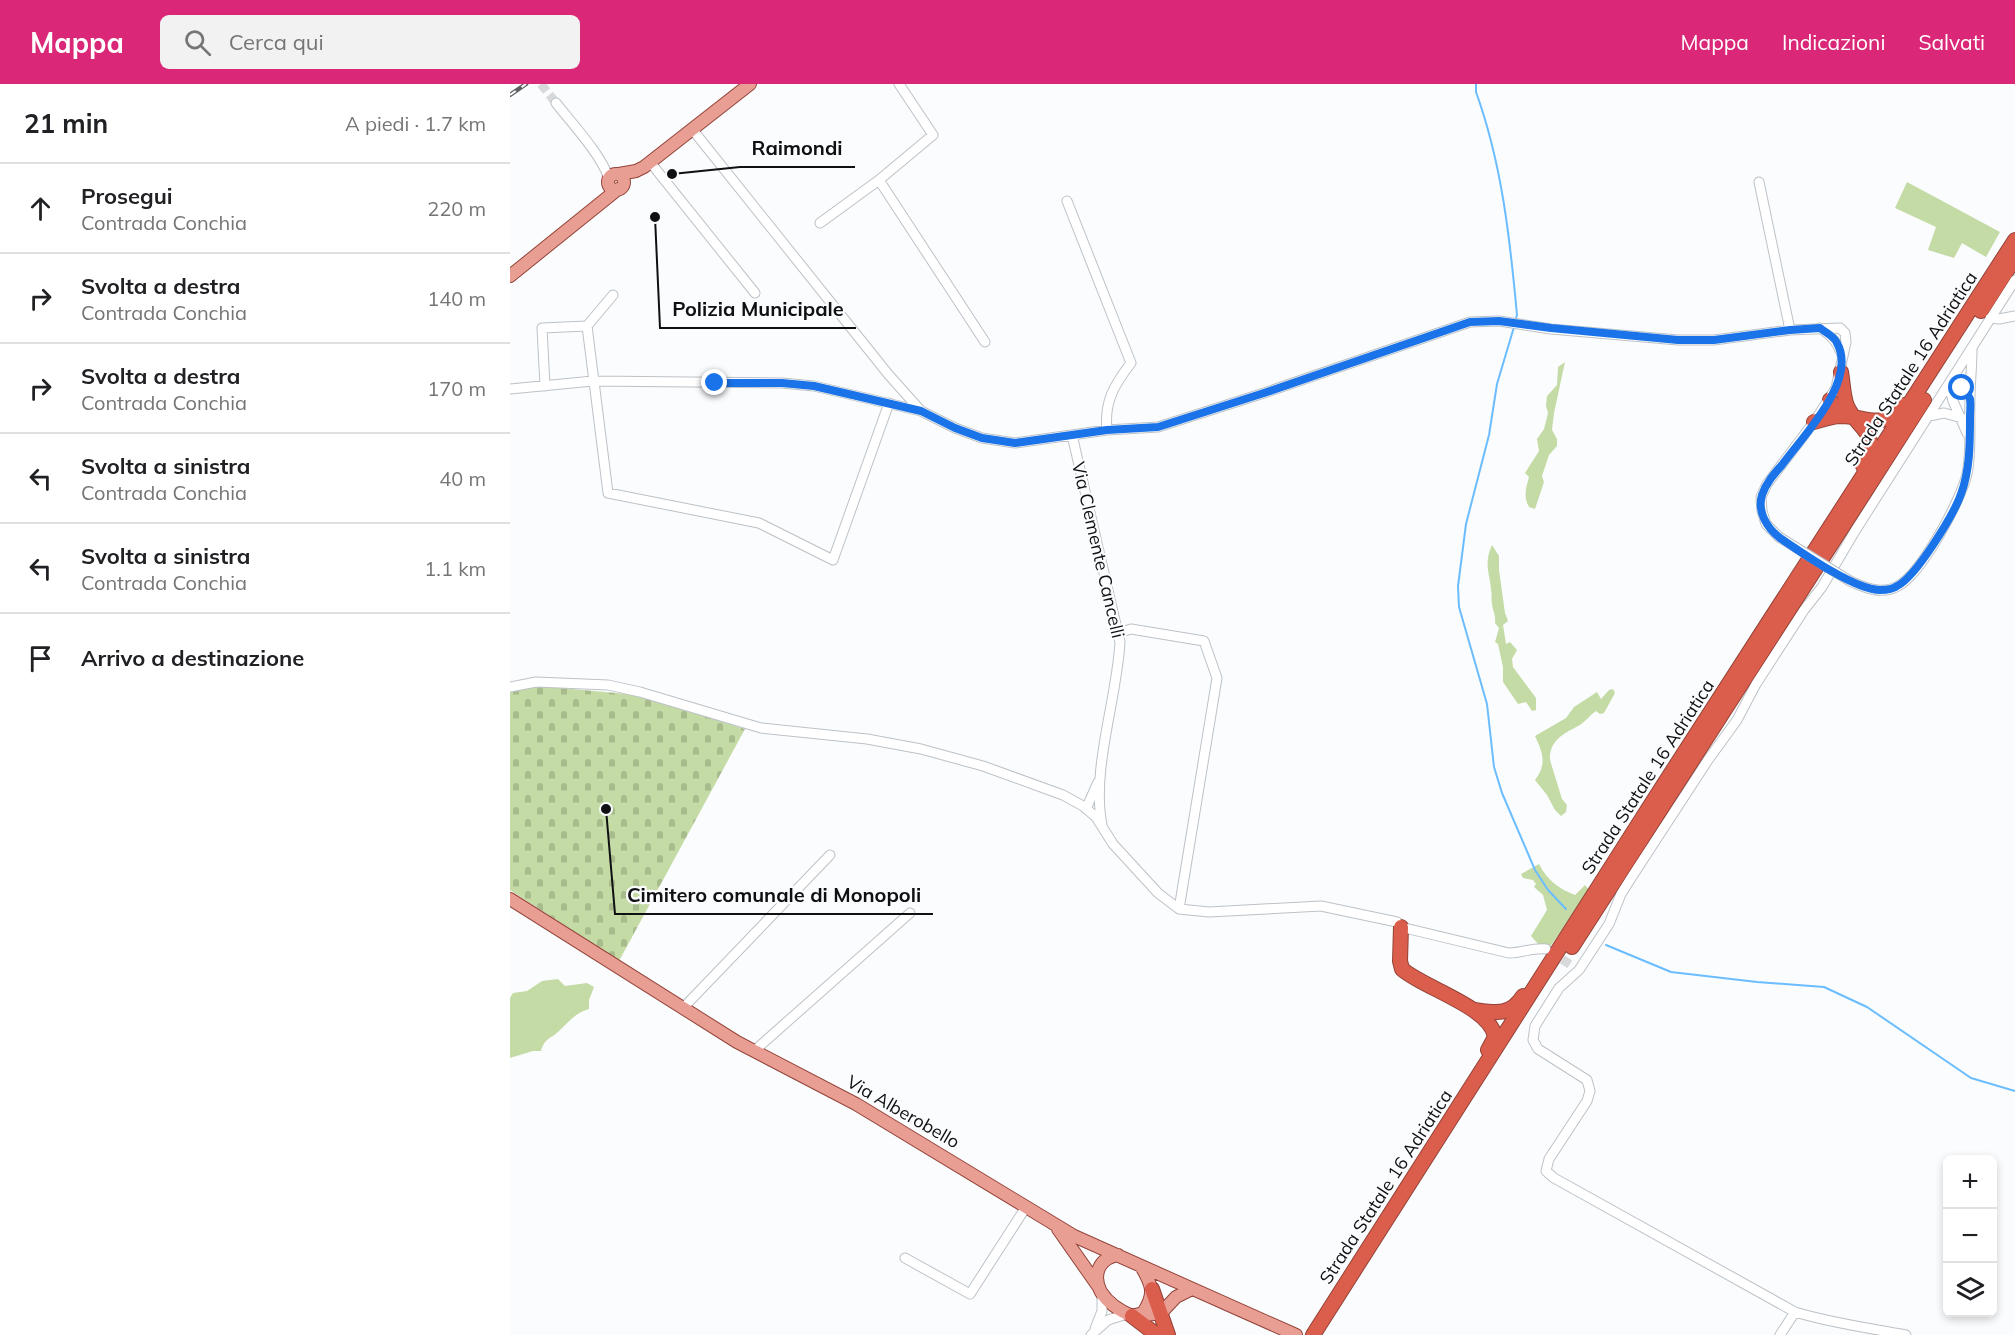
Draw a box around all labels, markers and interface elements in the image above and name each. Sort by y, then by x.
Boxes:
search box [160,15,580,69]
text: Mappa [30,25,124,60]
icon: search [181,26,214,59]
text: Cerca qui [229,28,324,56]
text: Mappa [1681,29,1749,55]
text: Indicazioni [1782,29,1885,55]
text: Salvati [1918,29,1985,55]
text: 21 min [24,107,108,140]
text: A piedi · 1.7 km [345,111,486,136]
callout: Raimondi [740,129,855,167]
text: Raimondi [751,135,843,160]
text: Prosegui [81,182,173,210]
icon: ahead [24,192,57,225]
text: 220 m [427,196,486,221]
text: Contrada Conchia [81,210,247,235]
street label: Strada Statale 16 Adriatica [1839,267,1982,470]
text: Svolta a destra [81,272,240,300]
icon: right [24,282,57,315]
text: 140 m [427,286,486,311]
callout: Polizia Municipale [660,290,856,328]
text: Polizia Municipale [672,296,844,321]
text: Contrada Conchia [81,300,247,325]
text: Svolta a destra [81,362,240,390]
route end [701,369,727,395]
icon: right [24,372,57,405]
route start [1948,374,1974,400]
text: 170 m [427,376,486,401]
text: Contrada Conchia [81,390,247,415]
text: Svolta a sinistra [81,452,250,480]
street label: Via Clemente Cancelli [1067,459,1130,640]
icon: left [24,462,57,495]
text: 40 m [439,466,486,491]
text: Contrada Conchia [81,480,247,505]
text: Svolta a sinistra [81,542,250,570]
icon: left [24,552,57,585]
text: 1.1 km [424,556,486,581]
text: Contrada Conchia [81,570,247,595]
icon: arrive [24,642,57,675]
text: Arrivo a destinazione [81,644,304,672]
street label: Strada Statale 16 Adriatica [1576,675,1719,878]
callout: Cimitero comunale di Monopoli [615,876,933,914]
text: Cimitero comunale di Monopoli [627,882,921,907]
street label: Via Alberobello [843,1070,964,1153]
street label: Strada Statale 16 Adriatica [1314,1085,1457,1288]
map controls [1943,1155,1997,1317]
button: + [1943,1155,1997,1209]
button: − [1943,1209,1997,1263]
button: layers [1943,1263,1997,1317]

